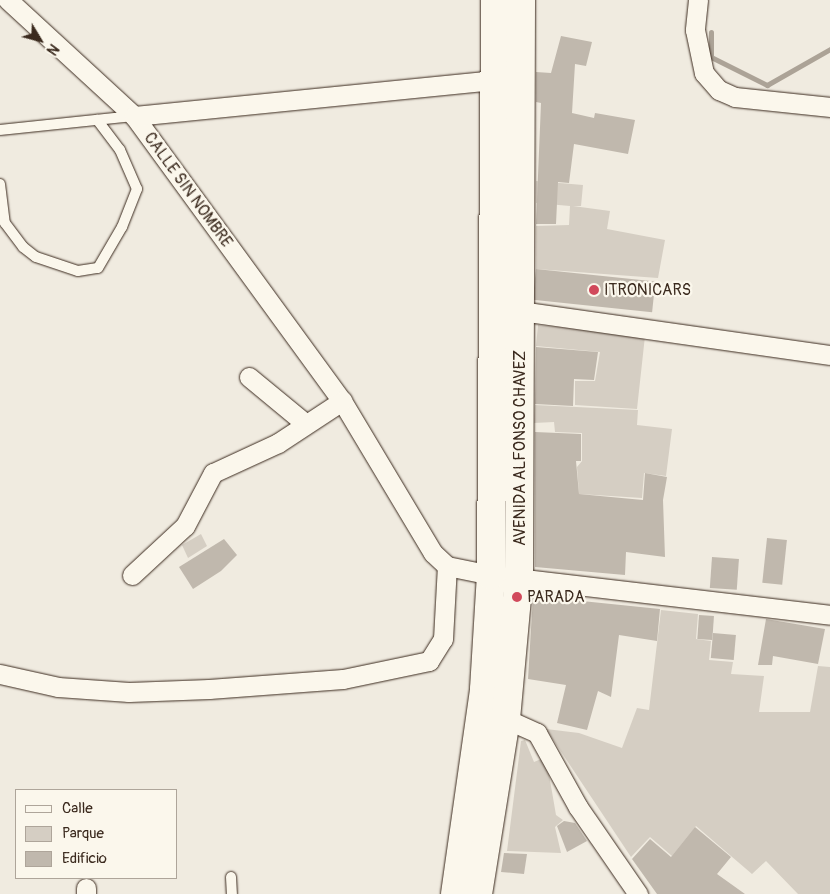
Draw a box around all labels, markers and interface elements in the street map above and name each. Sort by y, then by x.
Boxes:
north arrow [15,15,65,65]
text: N [43,40,62,58]
street label: CALLE SIN NOMBRE [140,129,236,251]
place label: ITRONICARS [604,280,691,300]
marker: ITRONICARS [588,284,600,296]
street label: AVENIDA ALFONSO CHAVEZ [510,350,530,546]
place label: PARADA [527,587,585,607]
marker: PARADA [511,591,523,603]
legend [15,789,178,879]
text: Calle [62,799,93,818]
text: Parque [62,824,104,843]
text: Edificio [62,849,107,868]

